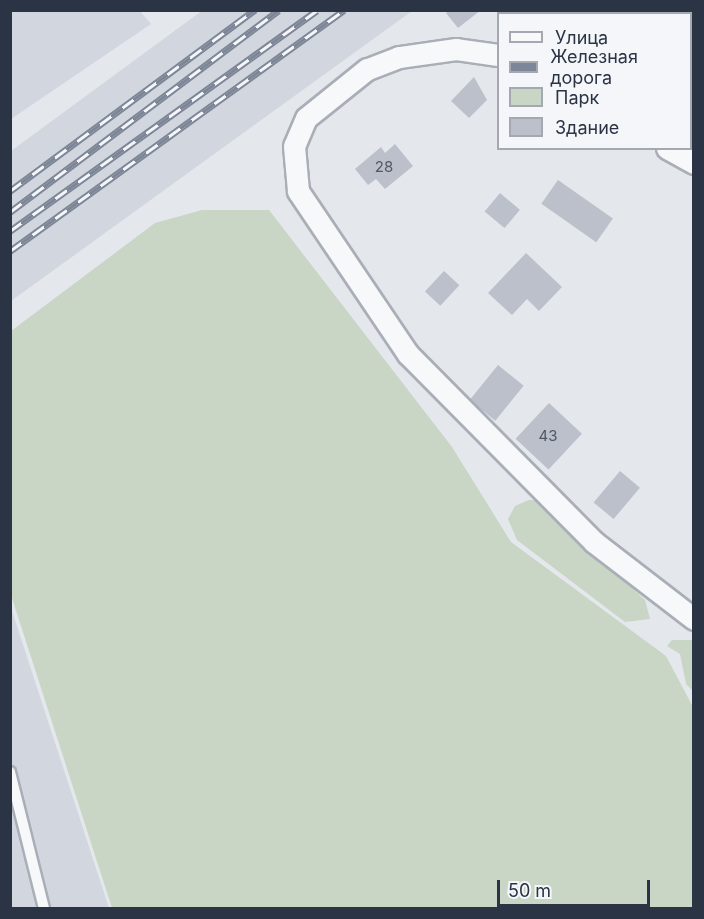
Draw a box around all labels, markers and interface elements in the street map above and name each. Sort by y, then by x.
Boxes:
legend [497,12,692,150]
text: Улица [555,27,608,48]
text: Железная дорога [550,46,638,88]
text: Парк [555,87,599,108]
text: Здание [555,117,619,138]
house number: 28 [375,158,393,176]
house number: 43 [539,427,557,445]
scale bar [500,868,653,906]
text: 50 m [508,880,551,901]

